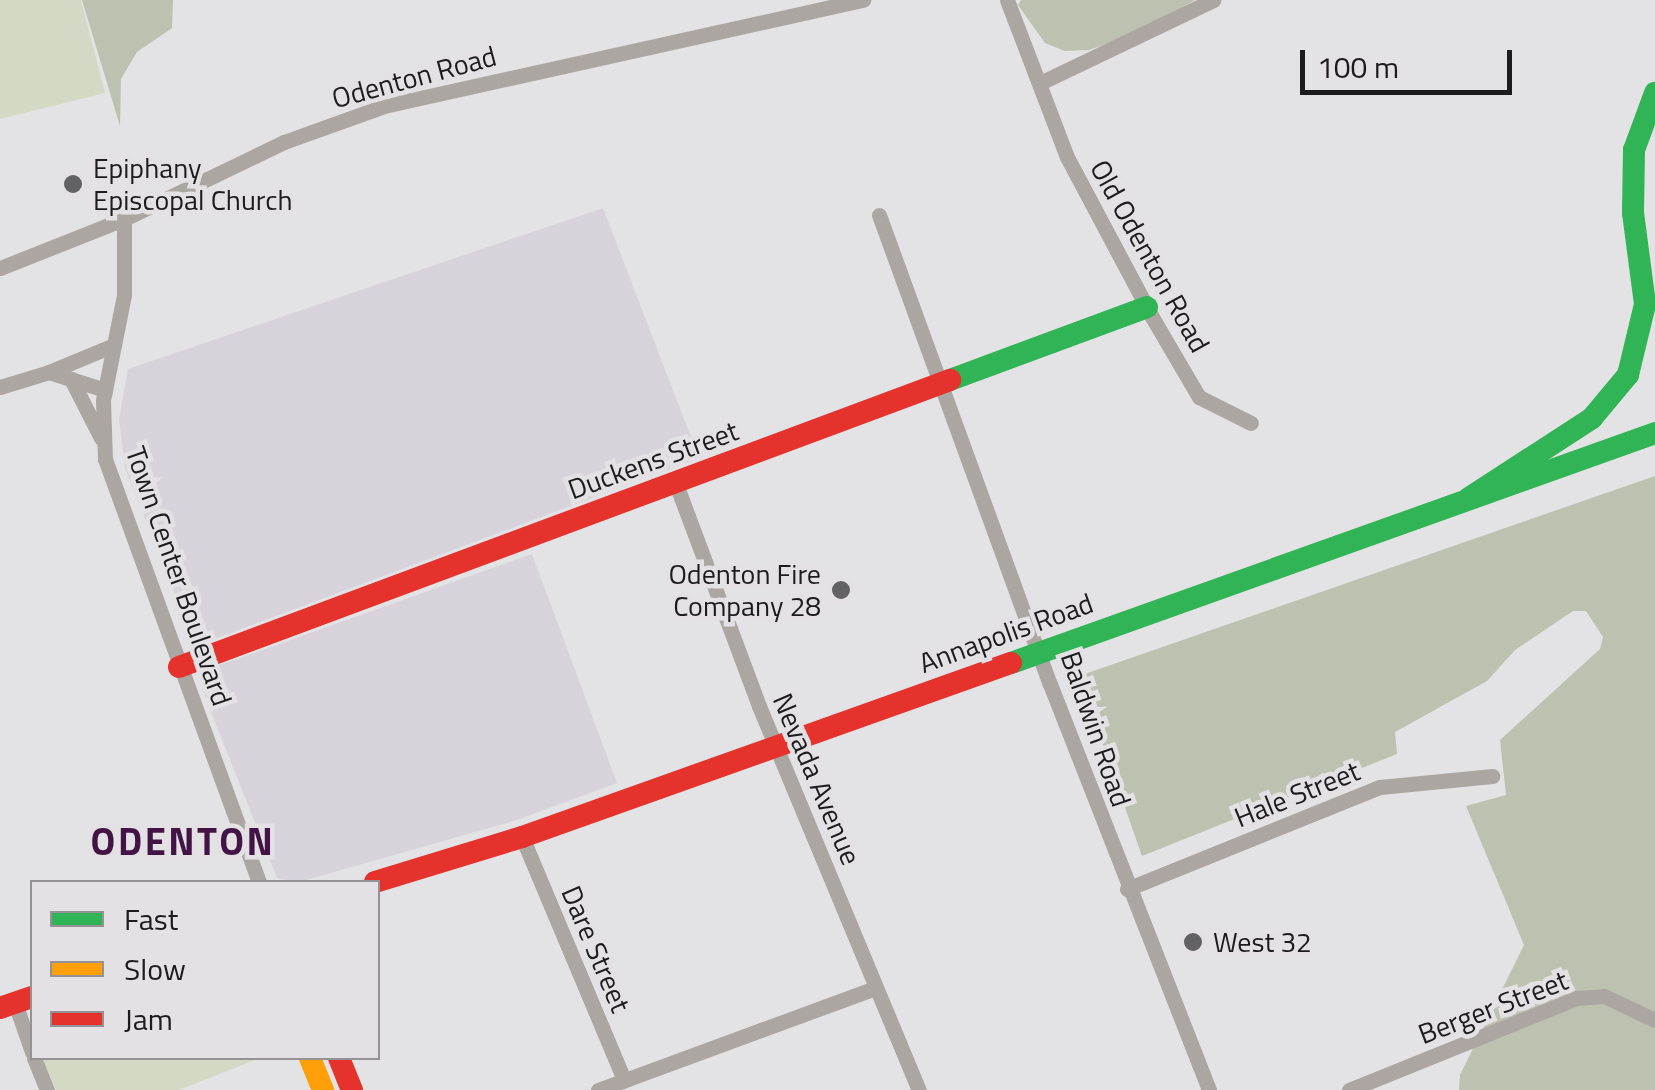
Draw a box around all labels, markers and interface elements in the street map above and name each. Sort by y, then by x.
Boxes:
scale bar [1305,30,1518,92]
street label: Odenton Road [328,39,500,115]
text: 100 m [1317,44,1399,90]
place label: Epiphany Episcopal Church [93,151,292,217]
street label: Old Odenton Road [1083,154,1217,358]
marker: Epiphany Episcopal Church [62,173,84,195]
street label: Duckens Street [563,414,743,506]
street label: Town Center Boulevard [119,442,239,710]
place label: Odenton Fire Company 28 [668,557,821,623]
marker: Odenton Fire Company 28 [830,579,852,601]
street label: Annapolis Road [914,586,1098,680]
street label: Baldwin Road [1054,647,1138,811]
street label: Nevada Avenue [766,688,868,870]
street label: Hale Street [1230,754,1364,834]
district label: ODENTON [91,819,275,865]
legend [30,880,380,1060]
street label: Dare Street [554,881,638,1017]
text: Fast [124,896,178,942]
place label: West 32 [1213,925,1312,959]
marker: West 32 [1182,931,1204,953]
text: Slow [124,946,186,992]
street label: Berger Street [1413,963,1573,1051]
text: Jam [124,996,173,1042]

